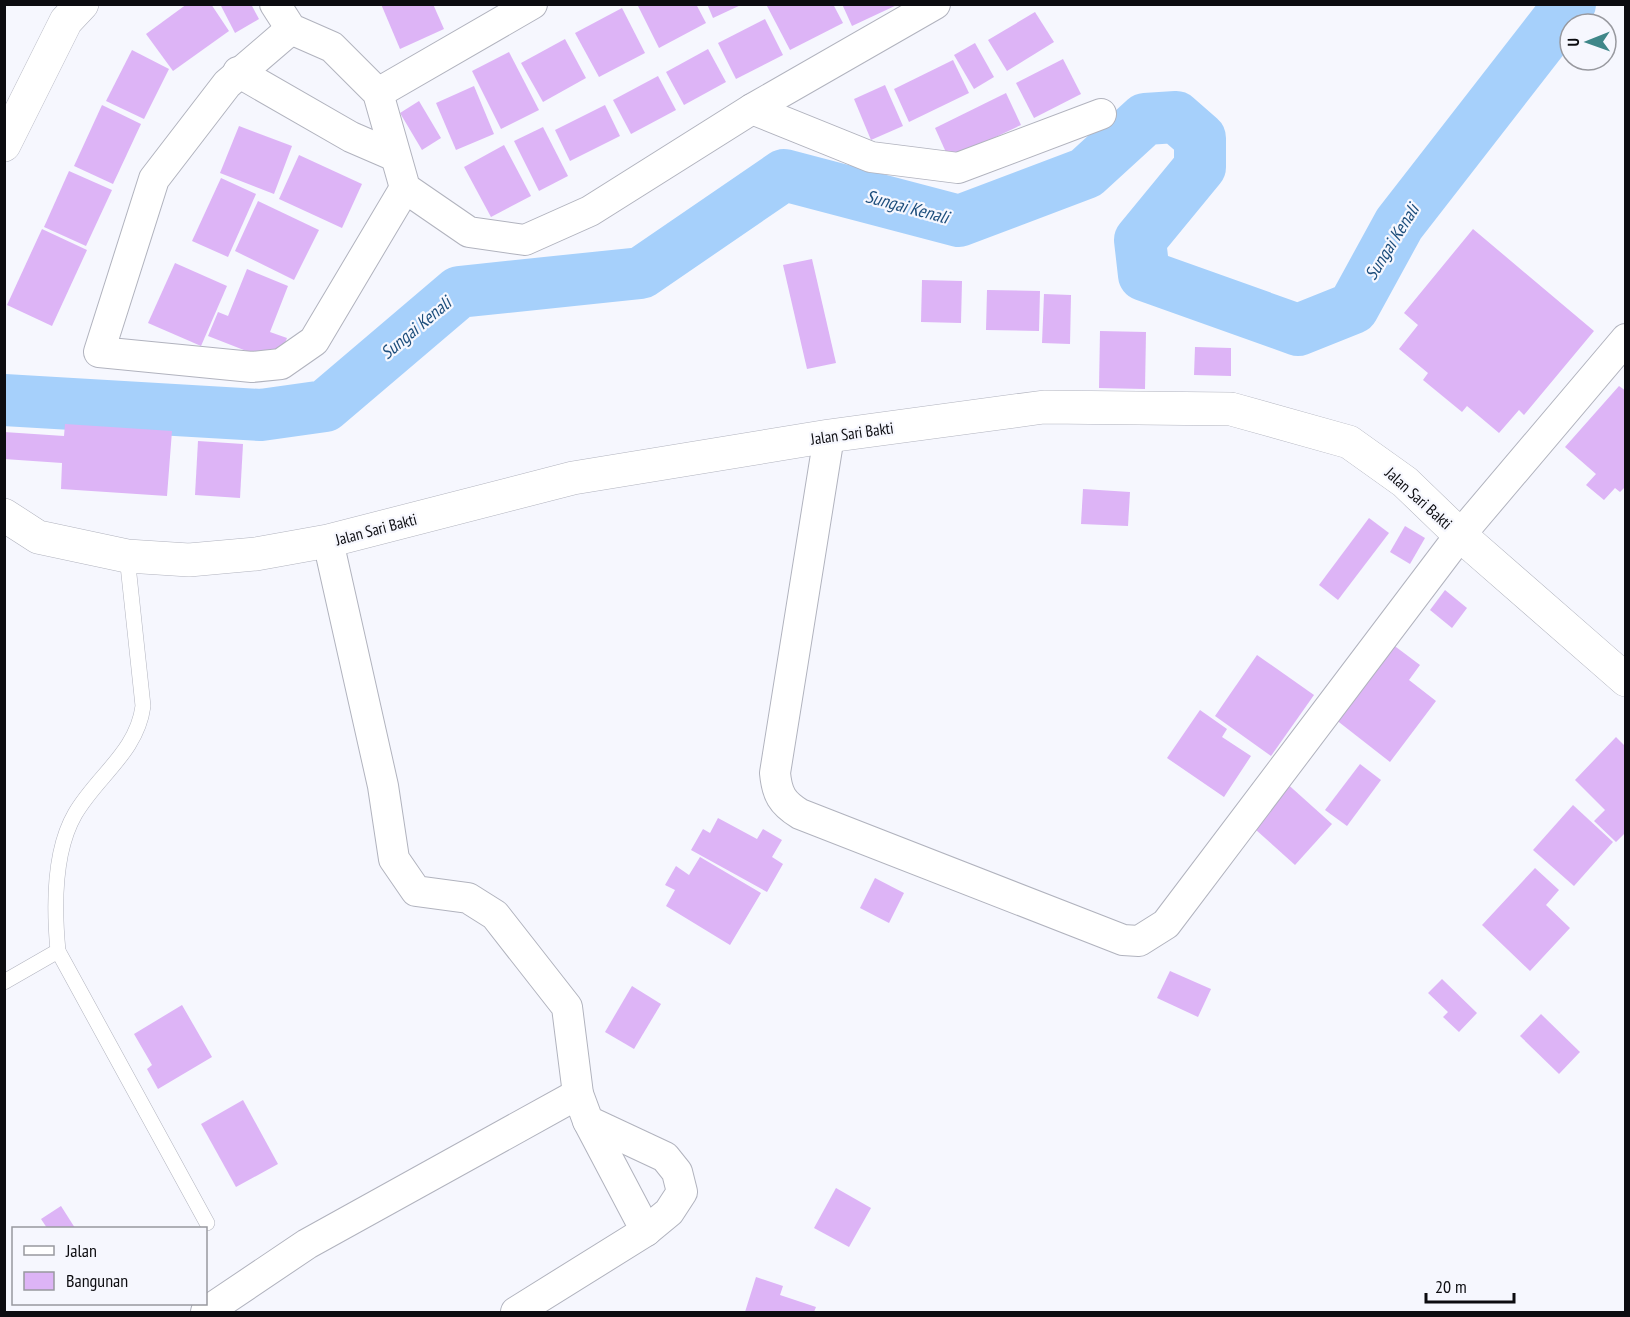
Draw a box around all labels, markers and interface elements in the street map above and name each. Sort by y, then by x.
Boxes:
north arrow [1558,12,1618,72]
text: U [1563,38,1583,47]
water label: Sungai Kenali [863,184,953,229]
water label: Sungai Kenali [1359,198,1425,284]
water label: Sungai Kenali [376,290,457,364]
street label: Jalan Sari Bakti [808,417,895,449]
street label: Jalan Sari Bakti [1381,462,1457,533]
street label: Jalan Sari Bakti [332,509,419,550]
legend [12,1227,207,1305]
text: Jalan [65,1239,97,1262]
scale bar [1426,1266,1514,1304]
text: Bangunan [66,1269,128,1292]
text: 20 m [1435,1275,1467,1298]

